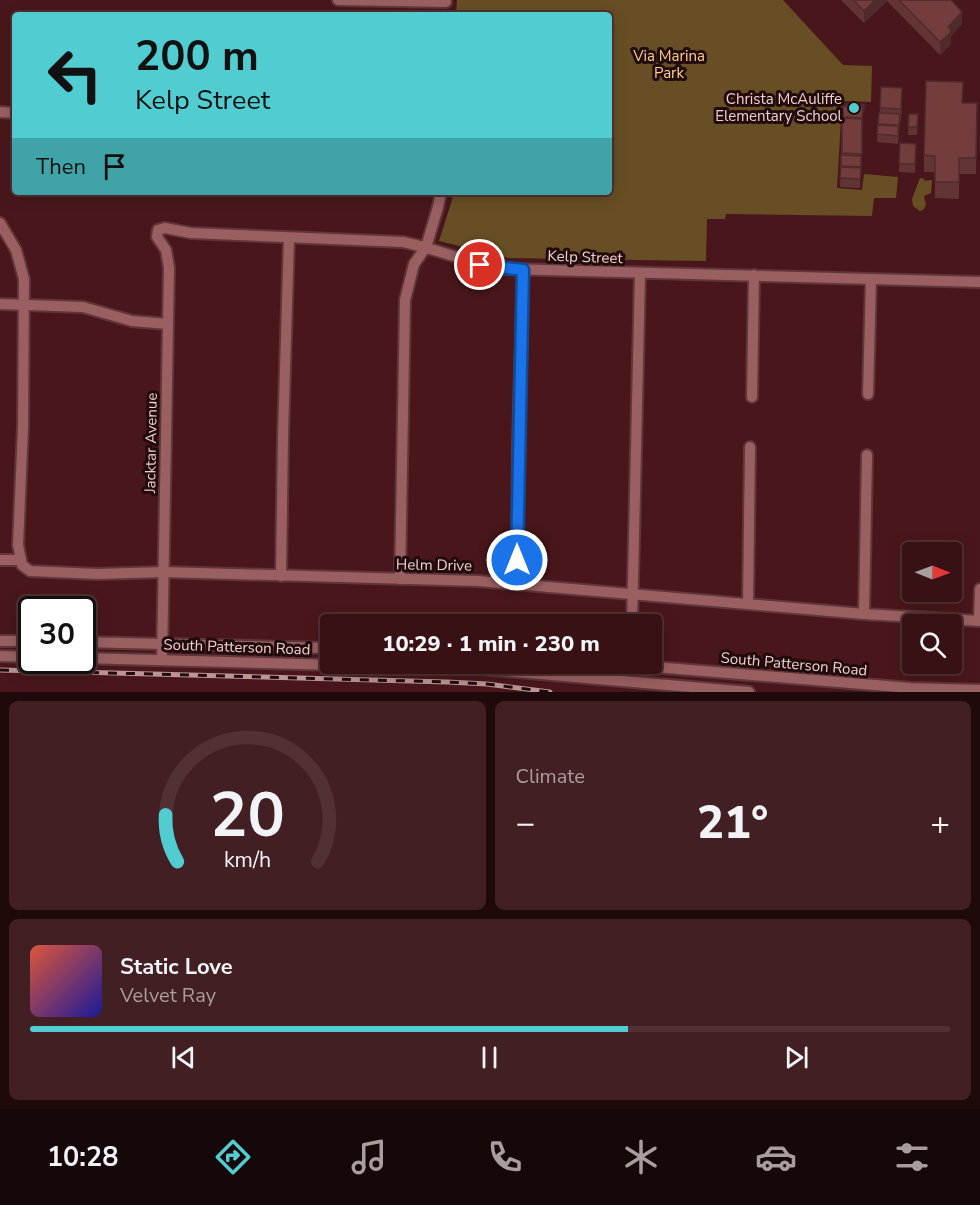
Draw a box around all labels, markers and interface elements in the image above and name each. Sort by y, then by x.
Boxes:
text: 200 m [135,28,259,85]
icon: left [36,36,114,114]
park label: Via Marina Park [632,46,705,83]
text: Kelp Street [135,82,270,119]
place label: Christa McAuliffe Elementary School [715,89,843,126]
marker: Christa McAuliffe Elementary School [847,101,861,115]
icon: arrive [98,150,131,183]
text: Then [36,152,86,182]
pin [454,239,505,290]
street label: Kelp Street [547,246,624,268]
icon: arrive [463,248,496,281]
street label: Jacktar Avenue [140,393,162,494]
position arrow [485,528,549,592]
north arrow [902,542,962,602]
map controls [902,542,962,674]
street label: Helm Drive [396,554,472,576]
speed limit sign: 30 [18,596,96,674]
button: search [902,614,962,674]
text: 10:29 · 1 min · 230 m [382,629,600,659]
street label: South Patterson Road [163,634,311,660]
street label: South Patterson Road [720,648,868,680]
text: Climate [516,763,585,790]
text: 20 [210,773,285,858]
text: 21° [697,793,768,854]
text: − [516,801,535,846]
text: + [930,801,950,846]
text: km/h [224,846,271,876]
text: Static Love [120,952,233,982]
text: Velvet Ray [120,982,216,1009]
icon: previous [167,1041,200,1074]
icon: pause [473,1041,506,1074]
icon: next [780,1041,813,1074]
icon: directions [212,1136,254,1178]
icon: music [348,1136,390,1178]
icon: phone [484,1136,526,1178]
icon: climate [620,1136,662,1178]
icon: car [755,1136,797,1178]
icon: filters [891,1136,933,1178]
text: 10:28 [47,1139,118,1176]

